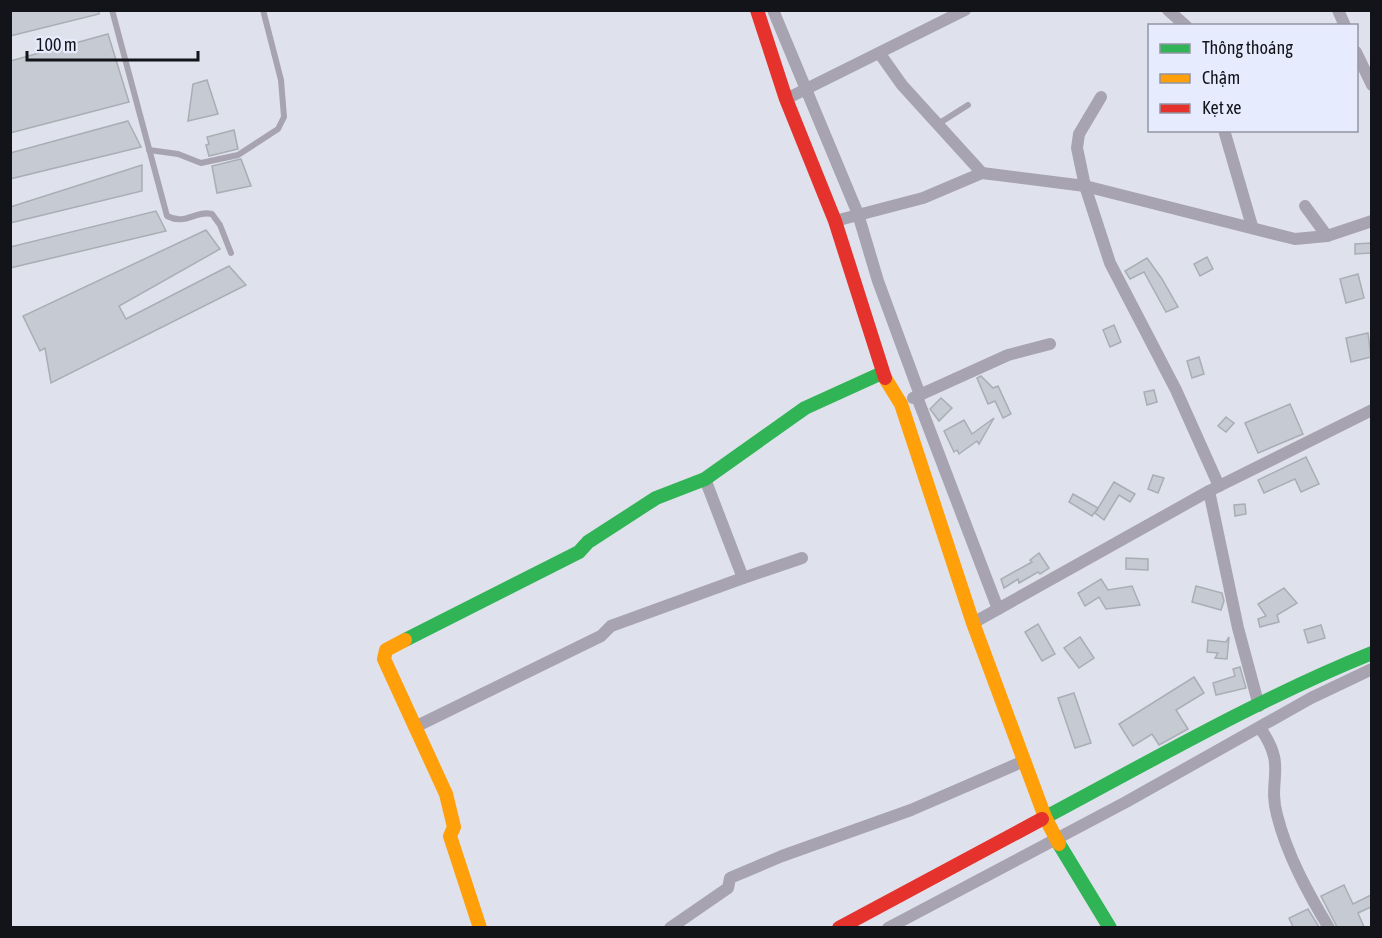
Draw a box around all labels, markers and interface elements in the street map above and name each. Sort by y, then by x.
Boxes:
scale bar [27,24,198,62]
legend [1148,24,1358,132]
text: 100 m [36,34,77,55]
text: Thông thoáng [1202,37,1293,58]
text: Chậm [1202,67,1240,88]
text: Kẹt xe [1202,97,1242,118]

